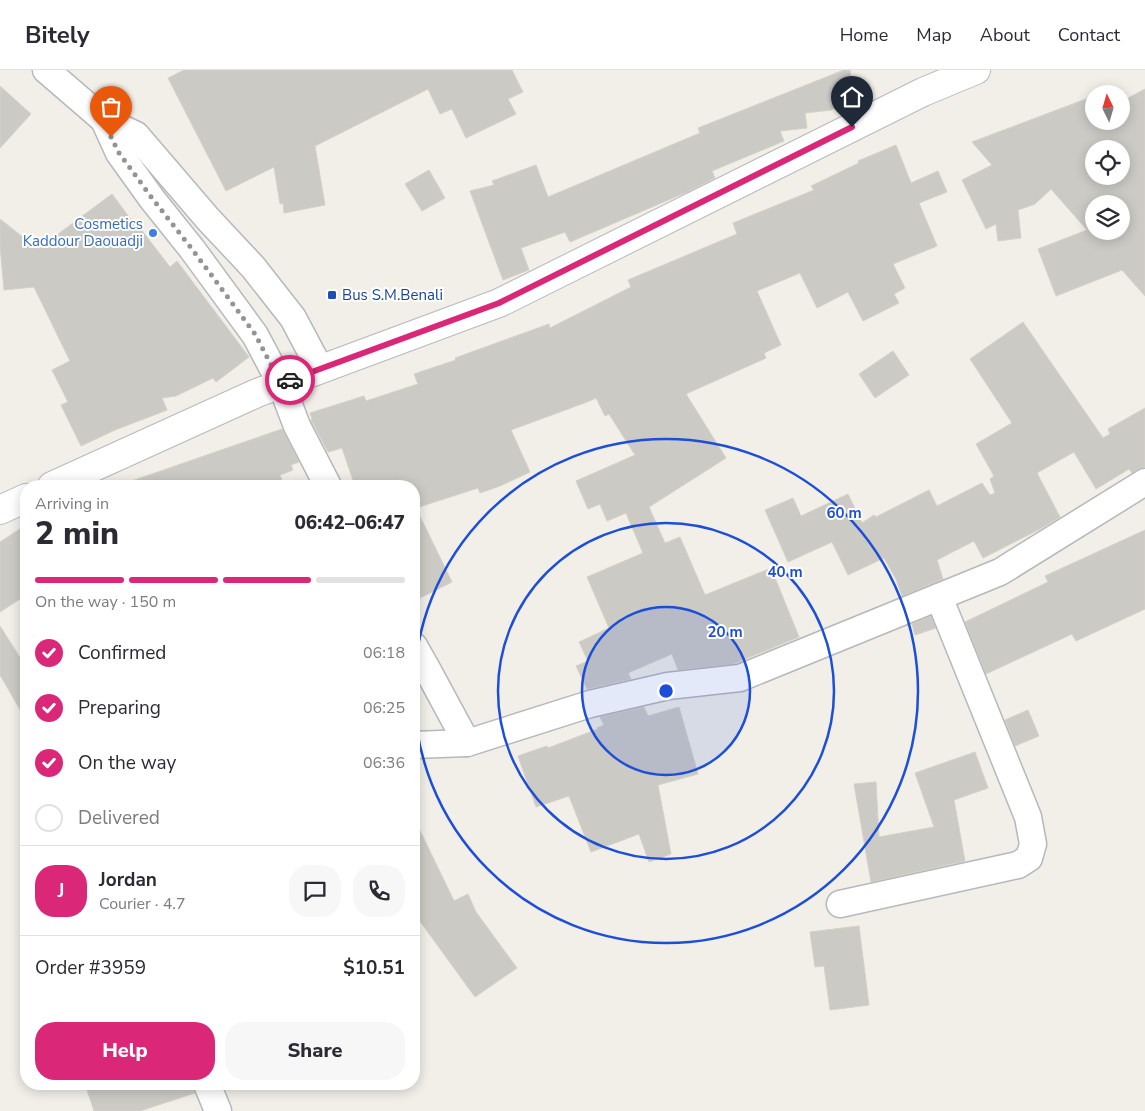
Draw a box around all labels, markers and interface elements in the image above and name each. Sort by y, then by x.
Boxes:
text: Bitely [25,19,90,51]
text: Home [840,23,888,47]
text: Map [916,23,952,47]
text: About [980,23,1030,47]
text: Contact [1058,23,1120,47]
pin [831,76,873,127]
icon: home [838,83,866,111]
north arrow [1085,85,1130,130]
map controls [1085,85,1130,240]
pin [90,86,132,137]
icon: bag [97,93,125,121]
button: locate [1085,140,1130,185]
button: layers [1085,195,1130,240]
place label: Cosmetics Kaddour Daouadji [23,214,143,251]
marker: Cosmetics Kaddour Daouadji [147,227,159,239]
place label: Bus S.M.Benali [342,285,443,305]
marker: Bus S.M.Benali [326,289,338,301]
courier [265,355,315,405]
icon: car [276,366,304,394]
text: Arriving in [35,493,109,515]
text: 60 m [826,503,862,523]
text: 06:42–06:47 [294,510,405,536]
text: 2 min [35,512,119,555]
text: 40 m [767,562,803,582]
text: On the way · 150 m [35,591,176,613]
text: 20 m [707,622,743,642]
icon: check [35,639,63,667]
text: Confirmed [78,640,166,666]
text: 06:18 [363,642,405,664]
centre of rings [657,682,675,700]
icon: check [35,694,63,722]
text: Preparing [78,695,161,721]
text: 06:25 [363,697,405,719]
icon: check [35,749,63,777]
text: On the way [78,750,176,776]
text: 06:36 [363,752,405,774]
text: Delivered [78,805,160,831]
button: chat [289,865,341,917]
button: phone [353,865,405,917]
text: Jordan [99,867,157,893]
text: J [58,878,64,904]
text: Courier · 4.7 [99,893,185,915]
text: Order #3959 [35,955,146,981]
text: $10.51 [343,955,405,981]
button: Help [35,1022,215,1080]
button: Share [225,1022,405,1080]

